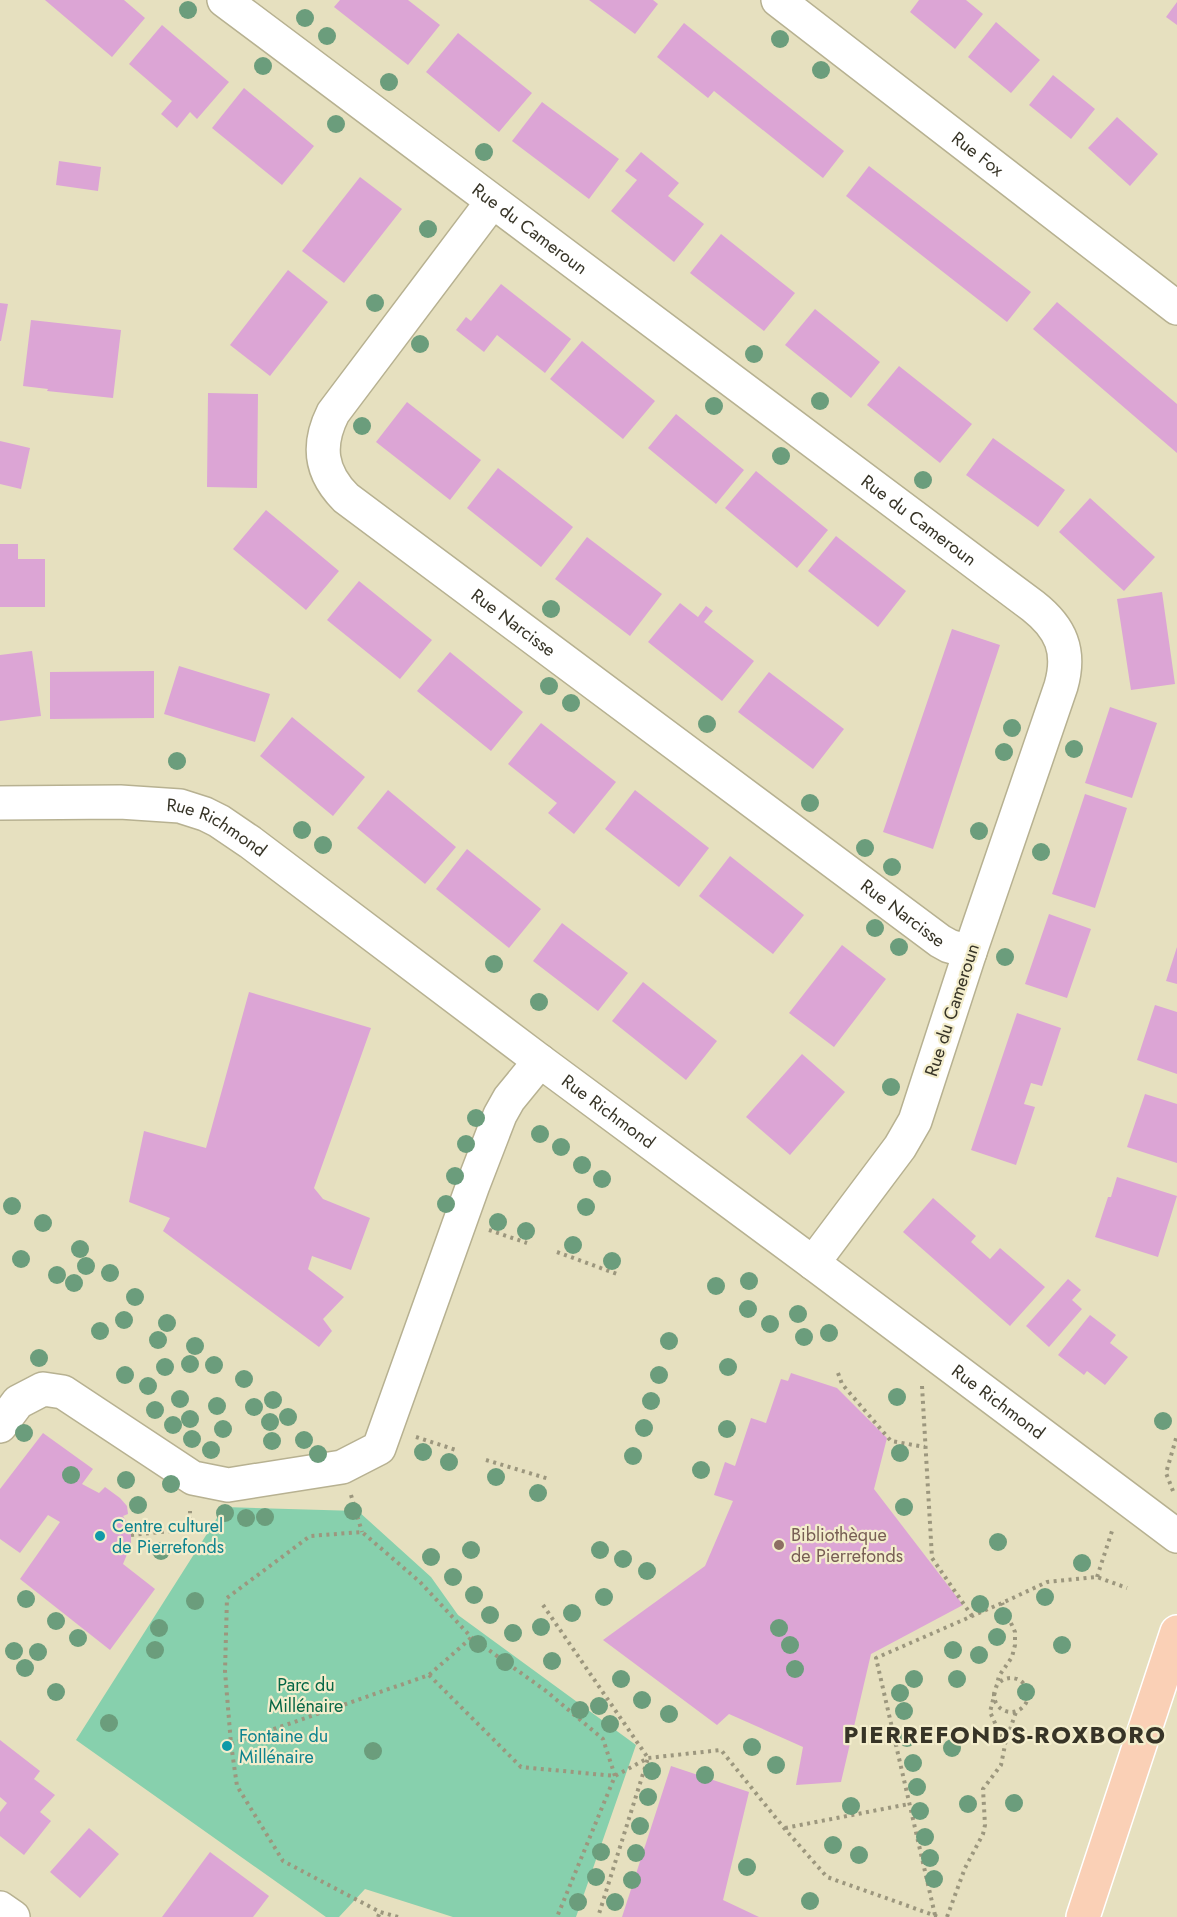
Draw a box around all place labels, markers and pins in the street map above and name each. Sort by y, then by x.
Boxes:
place label: Centre culturel de Pierrefonds [112,1513,224,1560]
place label: Bibliothèque de Pierrefonds [791,1522,903,1569]
marker: Centre culturel de Pierrefonds [93,1529,107,1543]
marker: Bibliothèque de Pierrefonds [772,1538,786,1552]
place label: Fontaine du Millénaire [239,1723,328,1770]
marker: Fontaine du Millénaire [220,1739,234,1753]

